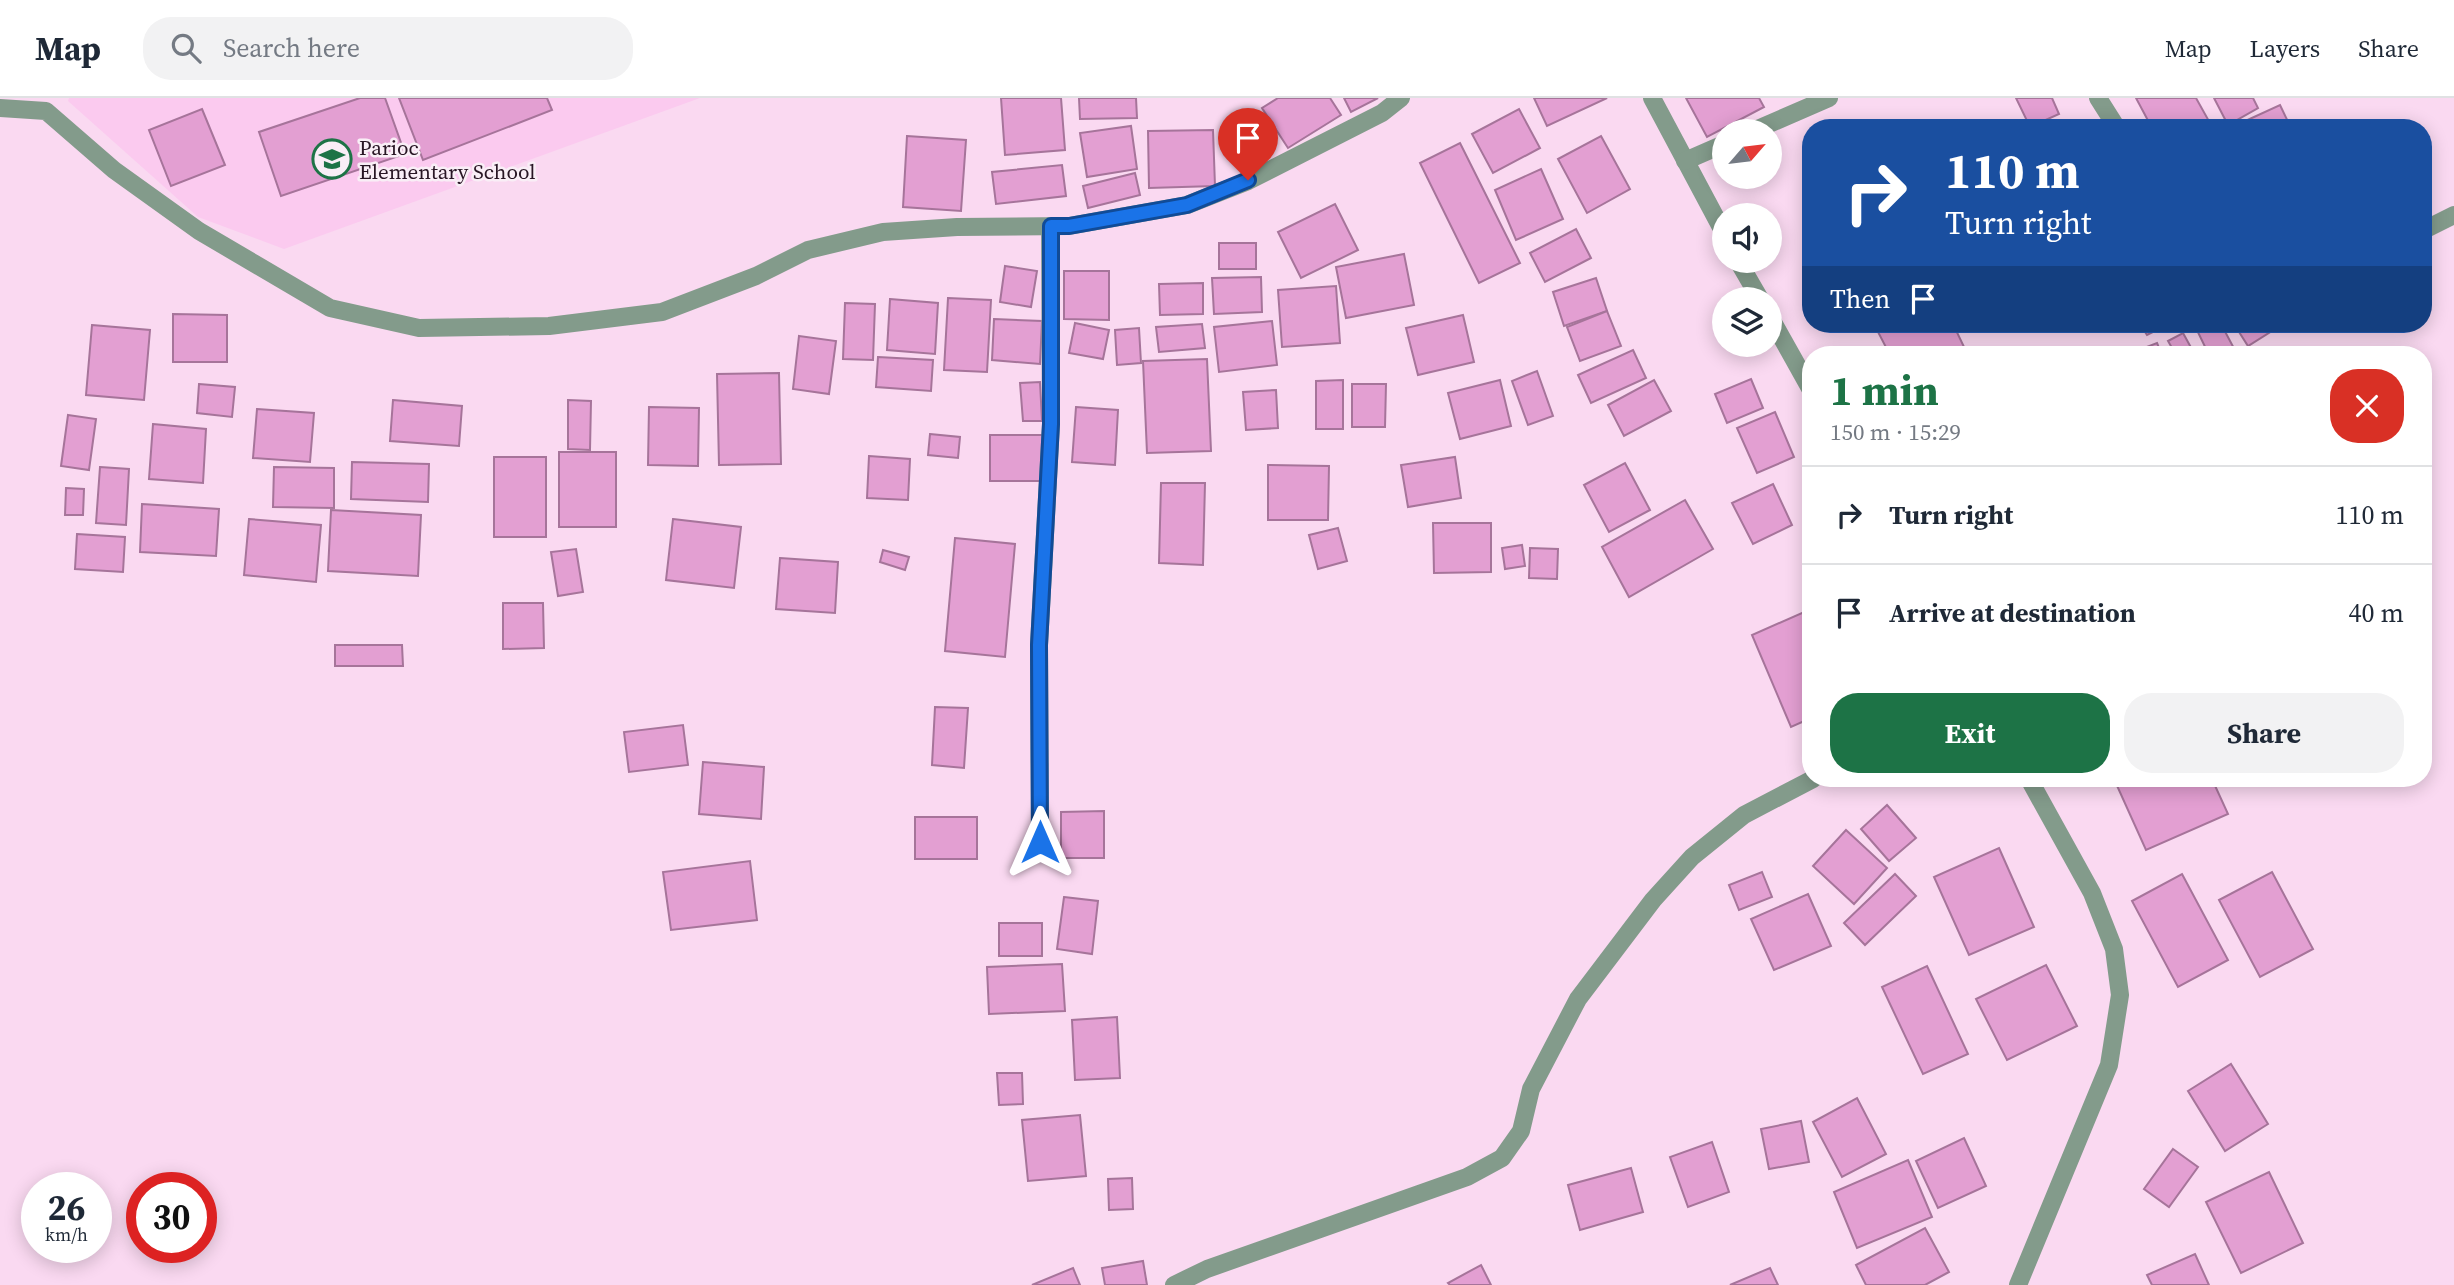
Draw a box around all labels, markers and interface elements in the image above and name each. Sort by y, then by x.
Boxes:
search box [143,17,633,80]
text: Map [35,26,101,71]
icon: search [167,29,205,67]
text: Search here [223,30,360,66]
text: Map [2165,32,2212,65]
text: Layers [2250,32,2320,65]
text: Share [2358,32,2419,65]
pin [1218,108,1278,180]
icon: arrive [1229,119,1267,157]
north arrow [1712,119,1782,189]
map controls [1712,119,1782,357]
place label: Parioc Elementary School [359,133,536,186]
text: 110 m [1945,137,2080,204]
school or university icon: Parioc Elementary School [311,138,353,180]
icon: right [1830,147,1921,238]
text: Turn right [1945,201,2091,245]
button: sound [1712,203,1782,273]
icon: arrive [1904,280,1942,318]
text: Then [1830,281,1890,317]
button: layers [1712,287,1782,357]
text: 1 min [1830,361,1939,419]
button: close [2330,369,2404,443]
text: 150 m · 15:29 [1830,416,1961,448]
icon: right [1830,496,1868,534]
text: Turn right [1889,497,2013,533]
text: 110 m [2336,497,2404,533]
icon: arrive [1830,594,1868,632]
text: Arrive at destination [1889,595,2136,631]
text: 40 m [2349,595,2404,631]
button: Exit [1830,693,2110,773]
button: Share [2124,693,2404,773]
position arrow [1003,805,1077,879]
speed limit sign: 30 [126,1172,217,1263]
text: 26 [48,1184,85,1232]
text: km/h [45,1222,88,1247]

